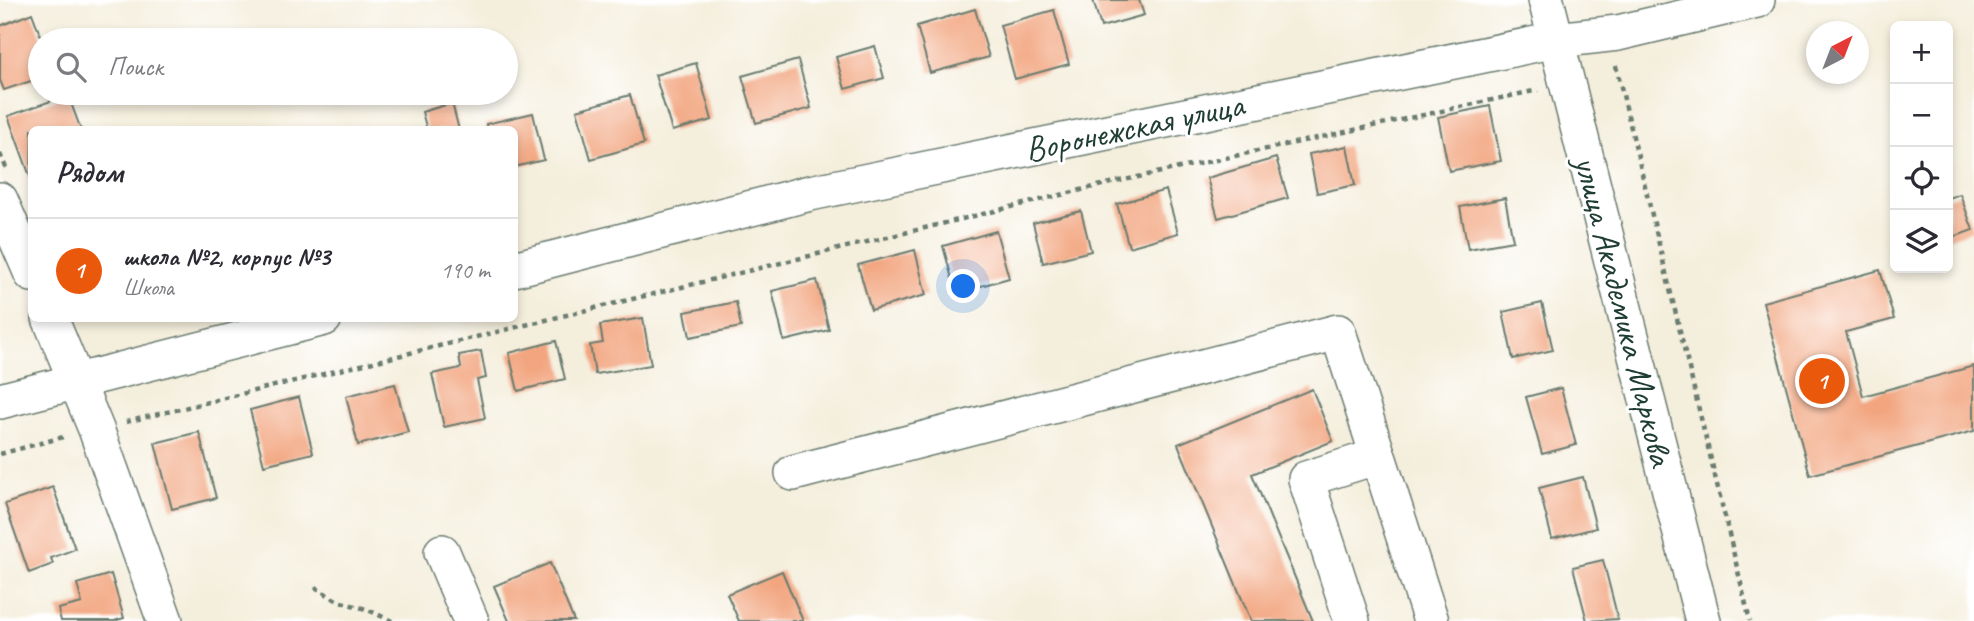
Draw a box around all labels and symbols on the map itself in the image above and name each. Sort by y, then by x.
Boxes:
north arrow [1806,21,1869,84]
street label: Воронежская улица [1021,81,1249,172]
street label: улица Академика Маркова [1563,150,1685,473]
your location [946,269,980,303]
pin: 1 [1799,355,1845,407]

